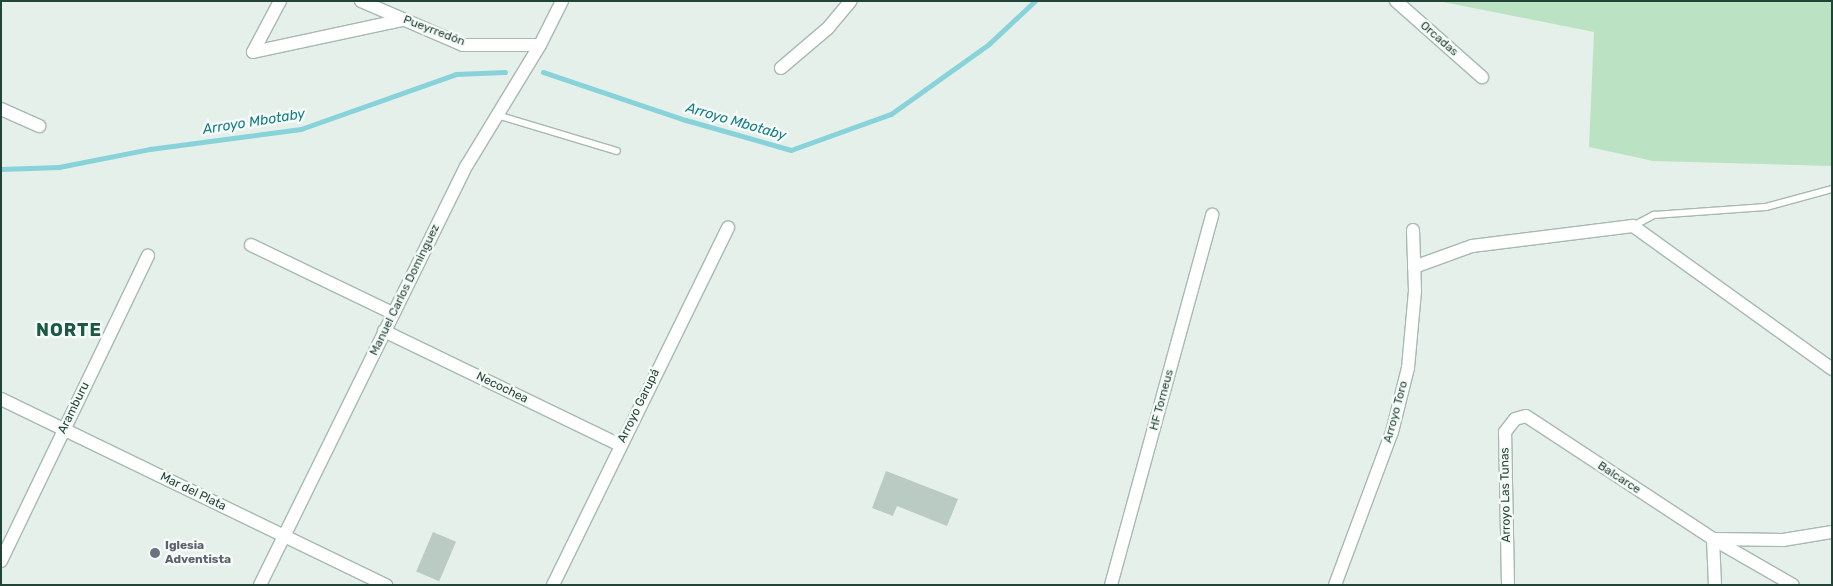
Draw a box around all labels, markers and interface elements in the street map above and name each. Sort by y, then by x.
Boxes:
street label: Pueyrredón [401,13,467,49]
street label: Orcadas [1417,19,1461,59]
water label: Arroyo Mbotaby [684,100,788,144]
water label: Arroyo Mbotaby [202,106,306,138]
street label: Manuel Carlos Dominguez [367,222,443,358]
district label: NORTE [35,319,103,341]
street label: Arroyo Garupá [615,367,663,445]
street label: HF Torneus [1147,368,1177,432]
street label: Necochea [474,369,530,407]
street label: Arroyo Toro [1381,379,1411,445]
street label: Aramburu [55,380,93,436]
street label: Arroyo Las Tunas [1498,447,1514,543]
street label: Balcarce [1595,459,1643,497]
street label: Mar del Plata [158,470,228,514]
place label: Iglesia Adventista [165,539,231,567]
marker: Iglesia Adventista [149,547,161,559]

